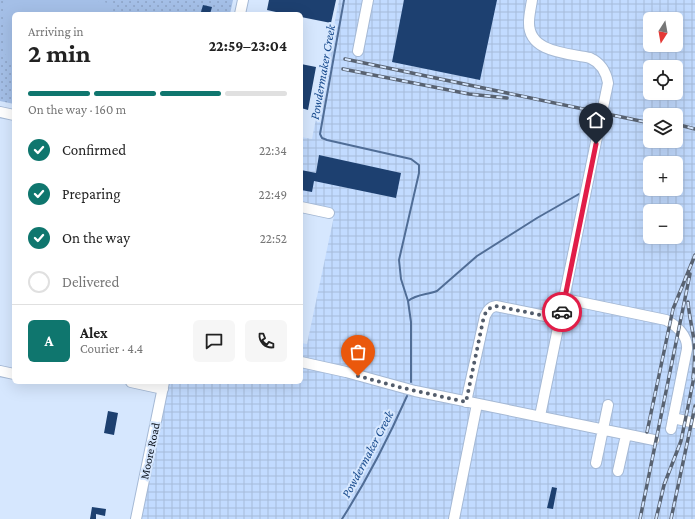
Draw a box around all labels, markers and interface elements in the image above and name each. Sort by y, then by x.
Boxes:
north arrow [643,12,683,52]
map controls [643,12,683,244]
water label: Powdermaker Creek [307,22,338,121]
text: Arriving in [28,24,84,39]
text: 22:59–23:04 [209,38,287,54]
text: 2 min [28,39,91,68]
button: locate [643,60,683,100]
text: On the way · 160 m [28,102,126,117]
pin [579,103,613,144]
button: layers [643,108,683,148]
icon: home [585,109,607,131]
icon: check [28,139,50,161]
text: Confirmed [62,142,126,158]
text: 22:34 [259,143,287,158]
button: + [643,156,683,196]
icon: check [28,183,50,205]
text: Preparing [62,186,121,202]
text: 22:49 [259,187,287,202]
button: − [643,204,683,244]
icon: check [28,227,50,249]
text: On the way [62,230,130,246]
text: 22:52 [260,231,287,246]
text: Delivered [62,274,119,290]
courier [542,292,582,332]
icon: car [551,301,573,323]
button: chat [193,320,235,362]
button: phone [245,320,287,362]
text: Alex [80,325,108,341]
text: A [45,333,53,349]
pin [341,335,375,376]
text: Courier · 4.4 [80,341,143,356]
icon: bag [347,341,369,363]
water label: Powdermaker Creek [338,407,397,500]
street label: Moore Road [137,421,163,481]

